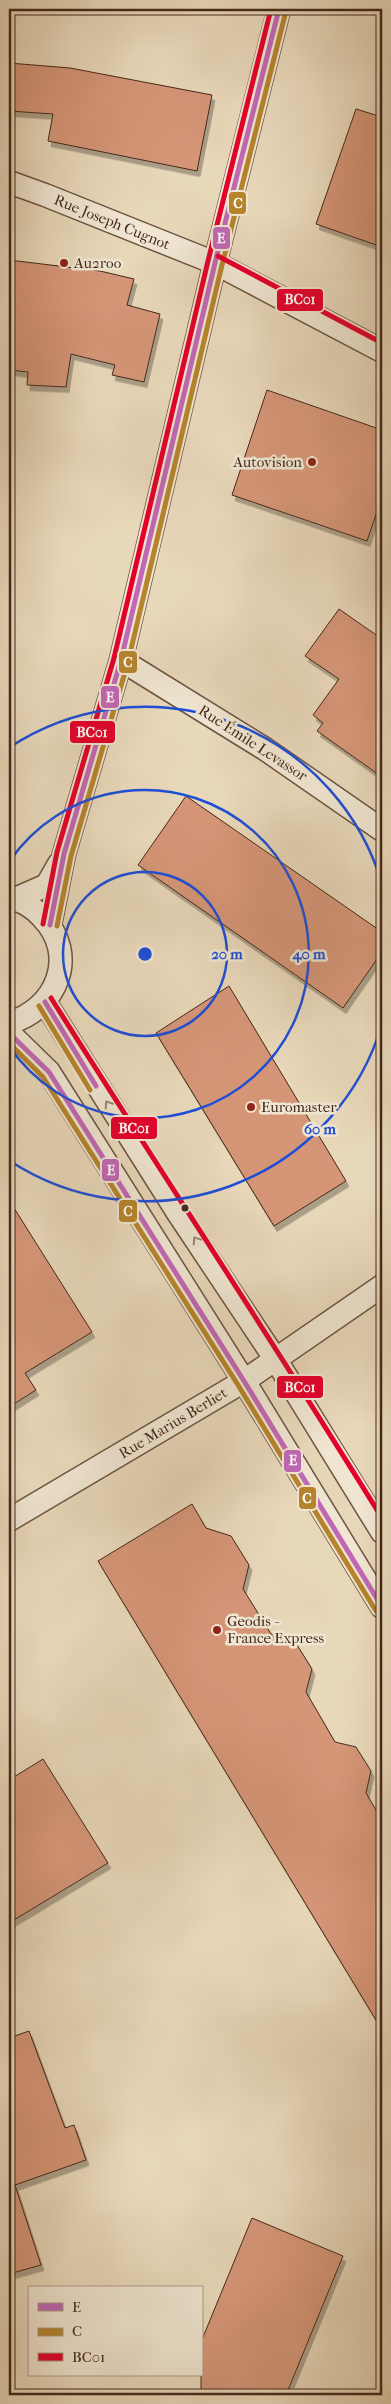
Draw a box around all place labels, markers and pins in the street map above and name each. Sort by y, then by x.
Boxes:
place label: Au2roo [73,254,122,272]
marker: Au2roo [58,257,70,269]
place label: Autovision [232,453,302,471]
marker: Autovision [306,456,318,468]
centre of rings [136,945,154,963]
place label: Euromaster [261,1098,337,1116]
marker: Euromaster [245,1101,257,1113]
unlabelled marker [180,1203,190,1213]
place label: Geodis - France Express [227,1612,325,1647]
marker: Geodis - France Express [211,1624,223,1636]

